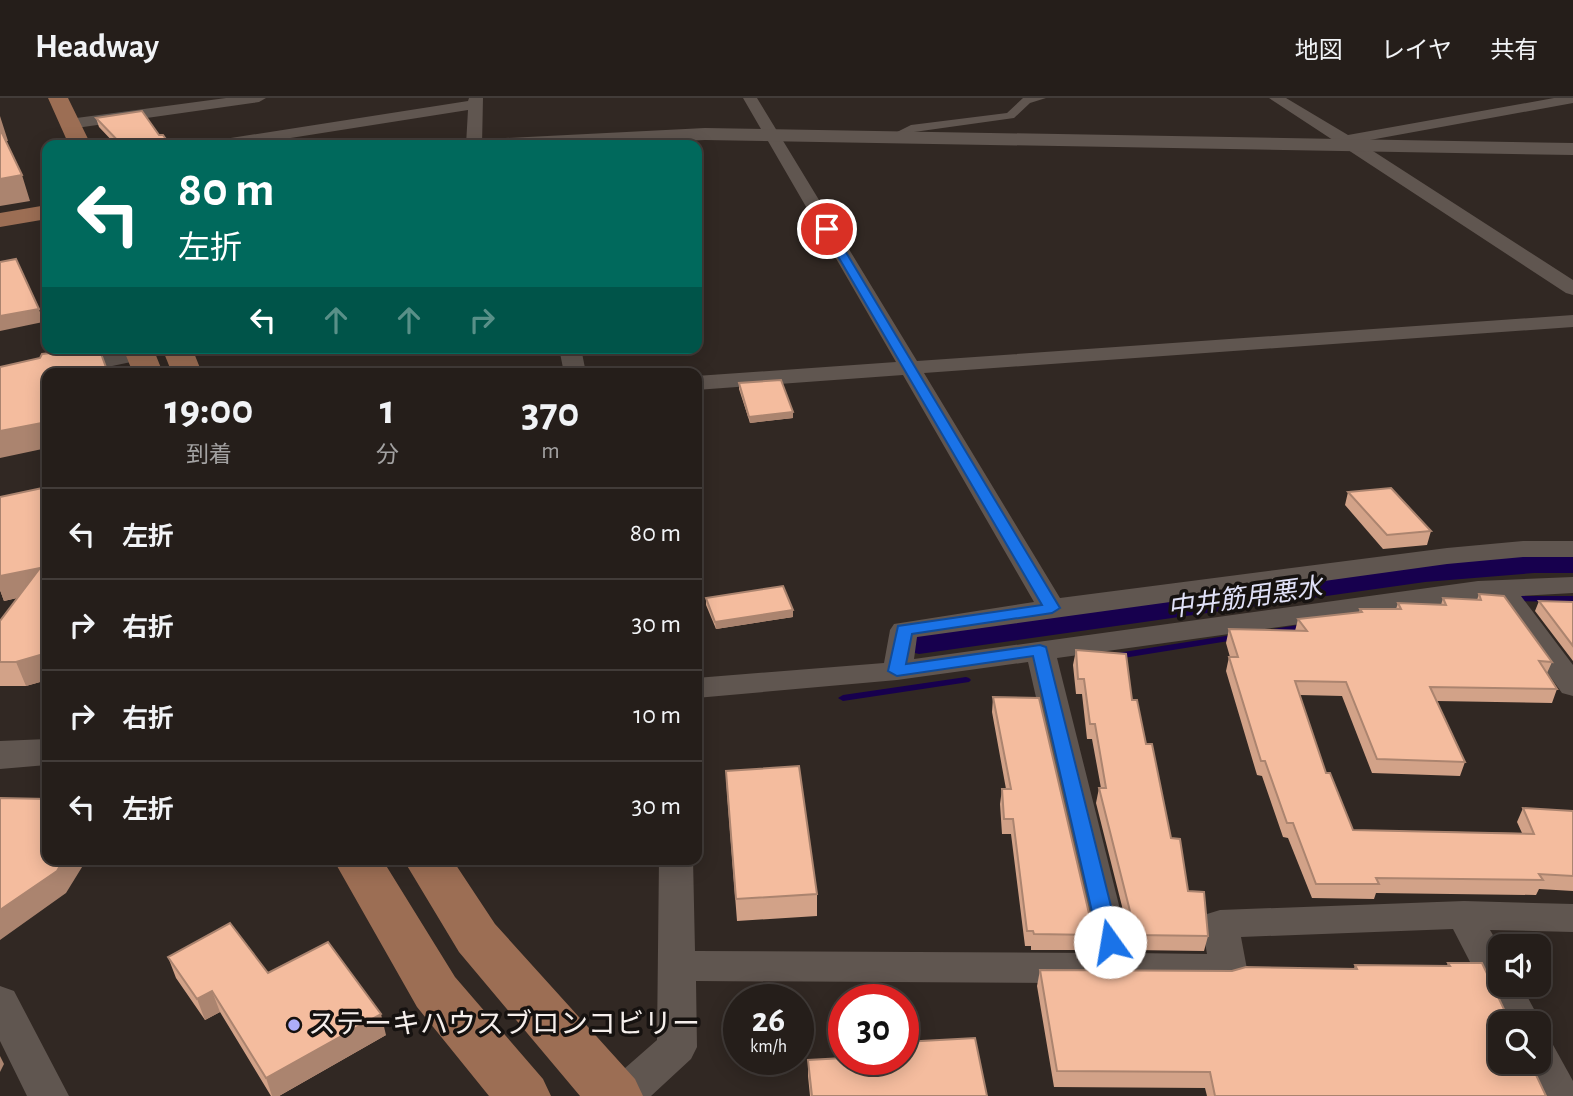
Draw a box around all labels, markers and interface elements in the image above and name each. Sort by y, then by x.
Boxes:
text: Headway [35,31,159,64]
text: 地図 [1295,39,1343,63]
text: レイヤ [1381,39,1452,63]
text: 共有 [1490,39,1538,63]
text: 80 m [178,166,275,215]
icon: left [63,168,154,259]
pin [797,199,857,259]
icon: arrive [808,210,846,248]
text: 左折 [178,232,242,264]
icon: left [244,301,282,339]
icon: ahead [317,301,355,339]
icon: ahead [390,301,428,339]
icon: right [463,301,501,339]
text: 19:00 [165,389,253,431]
text: 1 [380,389,395,431]
text: 370 [521,392,579,434]
text: m [541,440,560,463]
text: 到着 [186,444,232,467]
text: 分 [376,444,399,467]
icon: left [63,515,101,553]
text: 80 m [630,520,681,546]
text: 左折 [122,524,174,550]
water label: 中井筋用悪水 [1166,573,1327,622]
icon: right [63,606,101,644]
text: 30 m [631,611,681,637]
text: 右折 [122,615,174,641]
icon: right [63,697,101,735]
text: 10 m [633,702,681,728]
text: 右折 [122,706,174,732]
icon: left [63,788,101,826]
text: 30 m [631,793,681,819]
text: 左折 [122,797,174,823]
position arrow [1073,905,1147,979]
map controls [1488,934,1551,1074]
button: sound [1488,934,1551,997]
speed limit sign: 30 [828,984,919,1075]
text: 26 [752,1003,785,1038]
place label: ステーキハウスブロンコビリー [308,1009,700,1039]
button: search [1488,1011,1551,1074]
marker: ステーキハウスブロンコビリー [286,1017,302,1033]
text: km/h [750,1038,787,1056]

